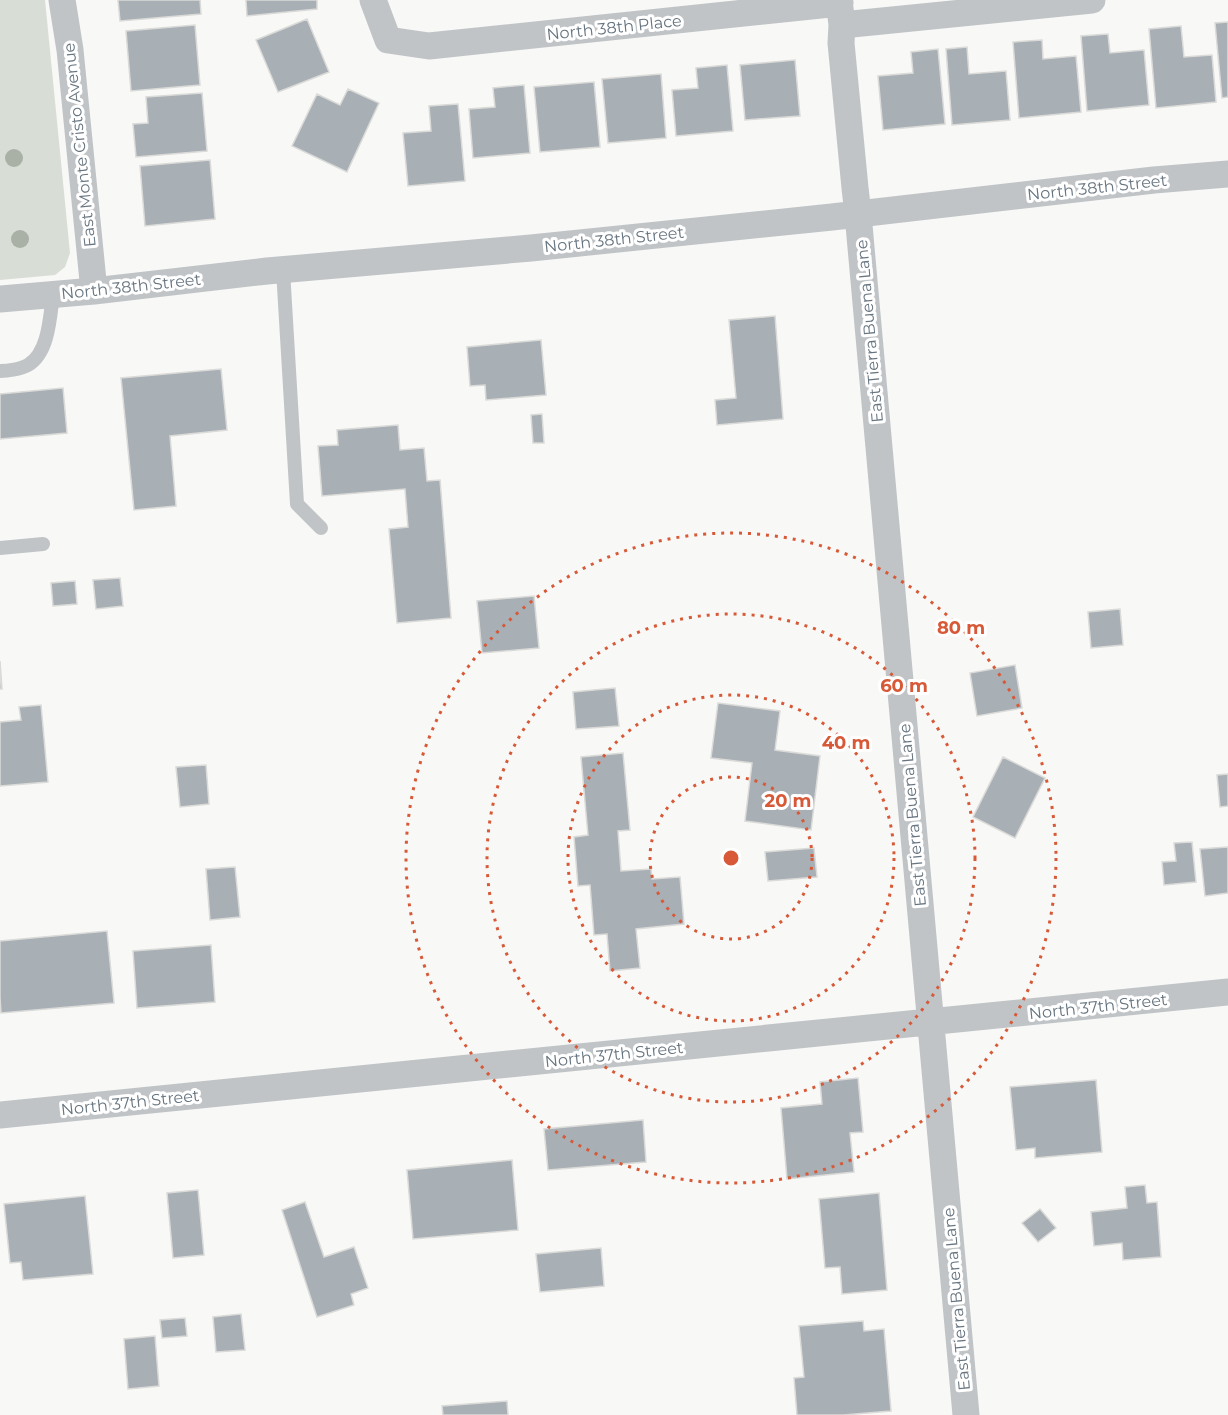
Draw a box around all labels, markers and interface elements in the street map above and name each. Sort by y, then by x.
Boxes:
street label: North 38th Place [546,11,683,44]
street label: East Monte Cristo Avenue [59,42,100,248]
street label: North 38th Street [1026,171,1168,204]
street label: North 38th Street [543,223,685,256]
street label: East Tierra Buena Lane [852,239,887,423]
street label: North 38th Street [60,270,202,303]
text: 80 m [937,617,985,639]
text: 60 m [880,675,928,697]
street label: East Tierra Buena Lane [895,723,930,907]
text: 40 m [822,732,870,754]
text: 20 m [765,790,811,812]
centre of rings [721,848,741,868]
street label: North 37th Street [1028,990,1169,1023]
street label: North 37th Street [544,1038,685,1071]
street label: North 37th Street [60,1086,201,1119]
street label: East Tierra Buena Lane [939,1207,974,1391]

